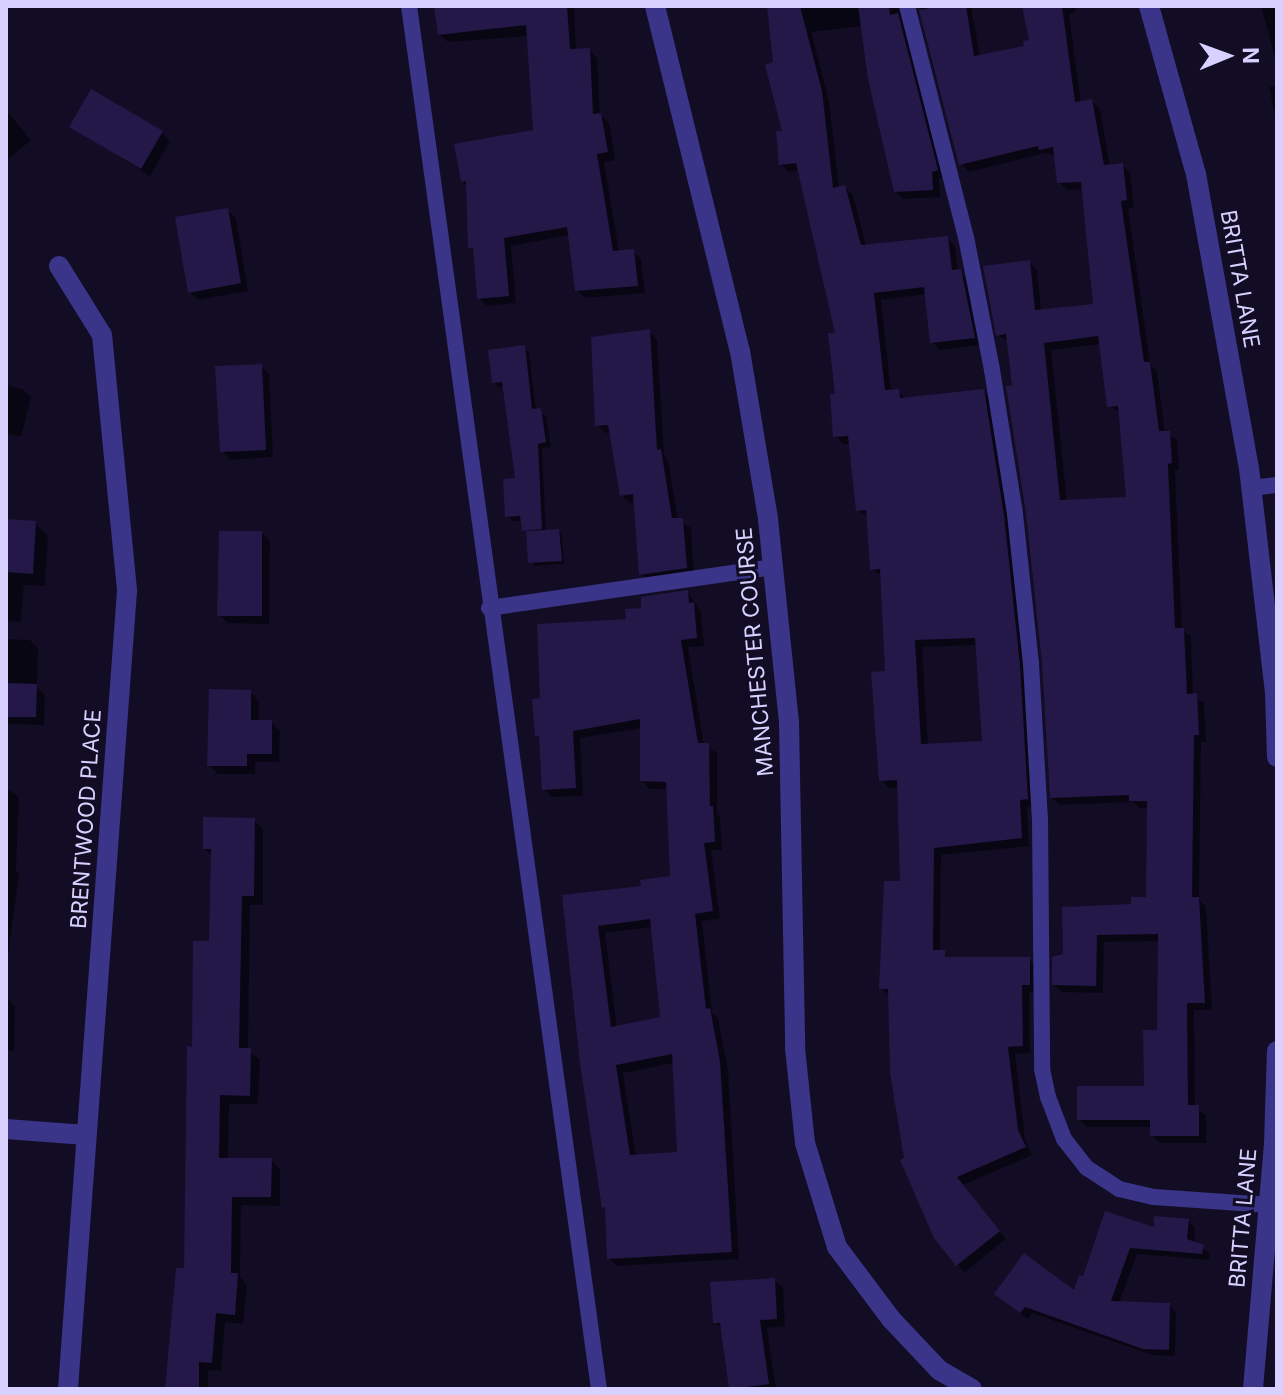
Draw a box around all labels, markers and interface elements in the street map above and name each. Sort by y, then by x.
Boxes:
north arrow [1187,16,1267,96]
text: N [1238,47,1264,64]
street label: BRITTA LANE [1215,208,1265,350]
street label: MANCHESTER COURSE [731,526,779,778]
street label: BRENTWOOD PLACE [65,708,107,930]
street label: BRITTA LANE [1224,1147,1262,1289]

